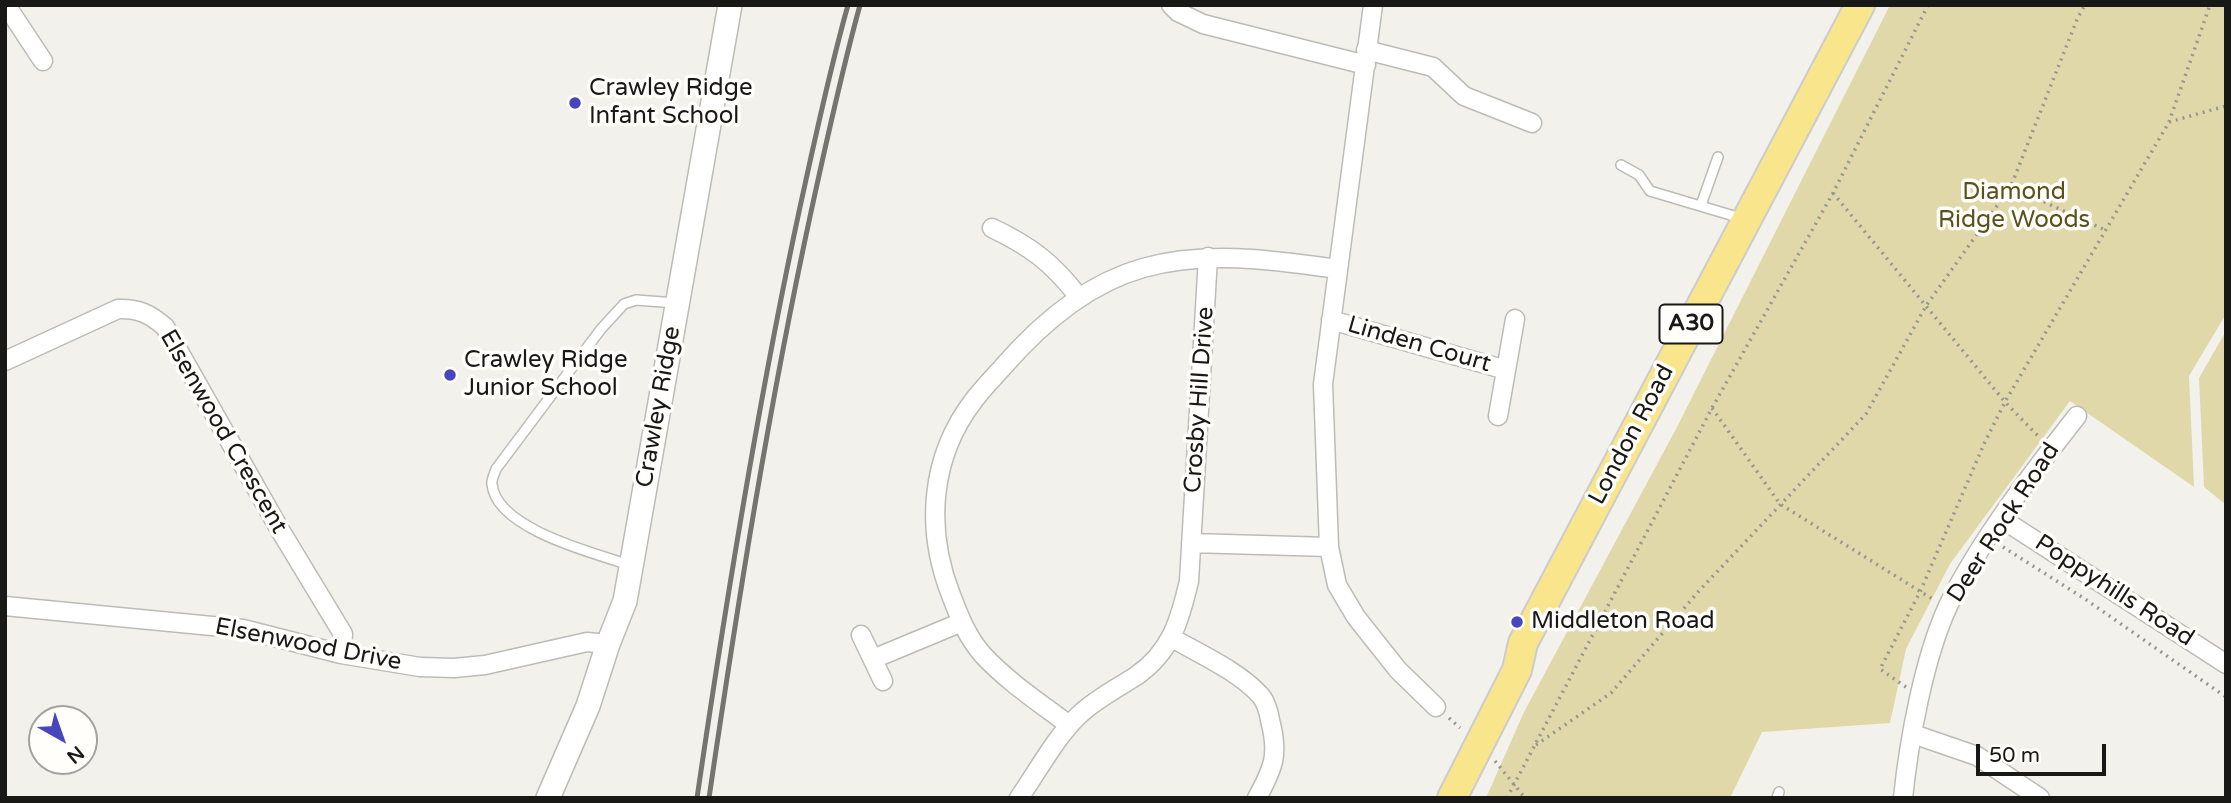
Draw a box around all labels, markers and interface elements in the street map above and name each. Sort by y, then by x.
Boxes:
place label: Crawley Ridge Infant School [589,75,752,131]
marker: Crawley Ridge Infant School [567,95,583,111]
park label: Diamond Ridge Woods [1938,179,2090,235]
road number: A30 [1660,304,1722,344]
street label: Crosby Hill Drive [1179,306,1221,494]
street label: Linden Court [1344,311,1494,379]
street label: Crawley Ridge [631,324,687,490]
street label: Elsenwood Crescent [153,325,293,539]
place label: Crawley Ridge Junior School [464,347,627,403]
street label: London Road [1583,360,1681,510]
marker: Crawley Ridge Junior School [442,367,458,383]
street label: Deer Rock Road [1942,438,2066,608]
street label: Poppyhills Road [2029,529,2199,653]
place label: Middleton Road [1531,608,1715,636]
street label: Elsenwood Drive [212,613,404,677]
marker: Middleton Road [1509,614,1525,630]
north arrow [28,705,98,775]
scale bar [1979,730,2108,774]
text: N [62,741,88,768]
text: 50 m [1989,743,2040,768]

